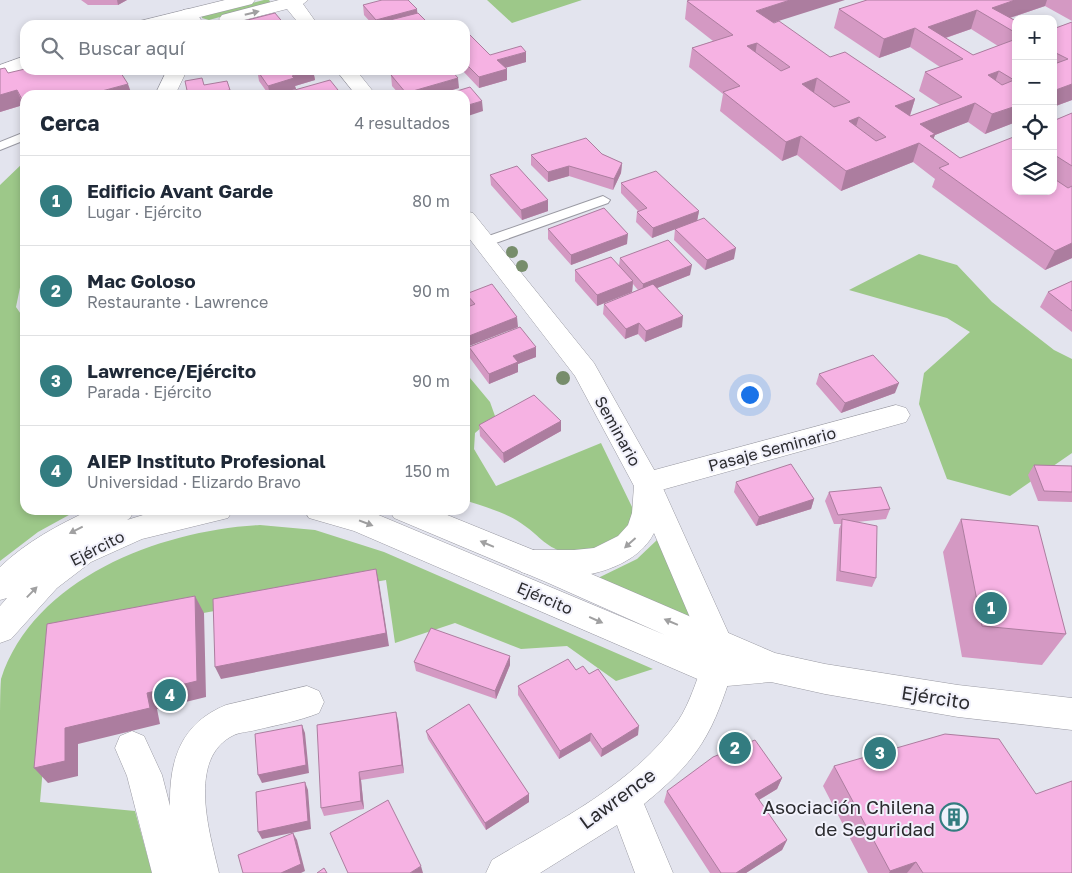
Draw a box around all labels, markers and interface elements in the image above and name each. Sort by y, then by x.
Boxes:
one-way arrow [244,9,259,17]
map controls [1012,15,1057,195]
button: + [1012,15,1057,60]
search box [20,20,470,75]
icon: search [38,34,66,62]
text: Buscar aquí [78,36,185,59]
button: − [1012,60,1057,105]
button: locate [1012,105,1057,150]
text: Cerca [40,110,99,136]
text: 4 resultados [355,113,450,133]
button: layers [1012,150,1057,195]
text: Edificio Avant Garde [87,179,273,202]
text: 1 [52,191,60,211]
text: 80 m [412,191,450,211]
text: Lugar · Ejército [87,202,202,222]
text: Mac Goloso [87,269,196,292]
text: 2 [51,281,61,301]
text: 90 m [412,281,450,301]
text: Restaurante · Lawrence [87,292,268,312]
text: Lawrence/Ejército [87,359,256,382]
text: 3 [51,371,61,391]
text: 90 m [412,371,450,391]
text: Parada · Ejército [87,382,212,402]
your location [737,382,763,408]
street label: Seminario [591,392,645,470]
street label: Pasaje Seminario [706,422,838,476]
text: AIEP Instituto Profesional [87,449,326,472]
text: 4 [51,461,61,481]
text: 150 m [405,461,450,481]
text: Universidad · Elizardo Bravo [87,472,301,492]
one-way arrow [359,519,374,527]
street label: Ejército [66,526,128,570]
one-way arrow [69,526,83,534]
one-way arrow [625,537,637,549]
one-way arrow [479,540,494,548]
street label: Ejército [514,577,576,619]
one-way arrow [26,586,38,598]
pin: 1 [975,589,1007,627]
one-way arrow [589,617,603,625]
one-way arrow [664,617,678,625]
pin: 4 [154,676,186,714]
street label: Ejército [900,680,972,714]
pin: 2 [719,729,751,767]
pin: 3 [864,734,896,772]
street label: Lawrence [575,763,659,833]
place label: Asociación Chilena de Seguridad [762,795,935,840]
building icon: Asociación Chilena de Seguridad [939,802,969,832]

